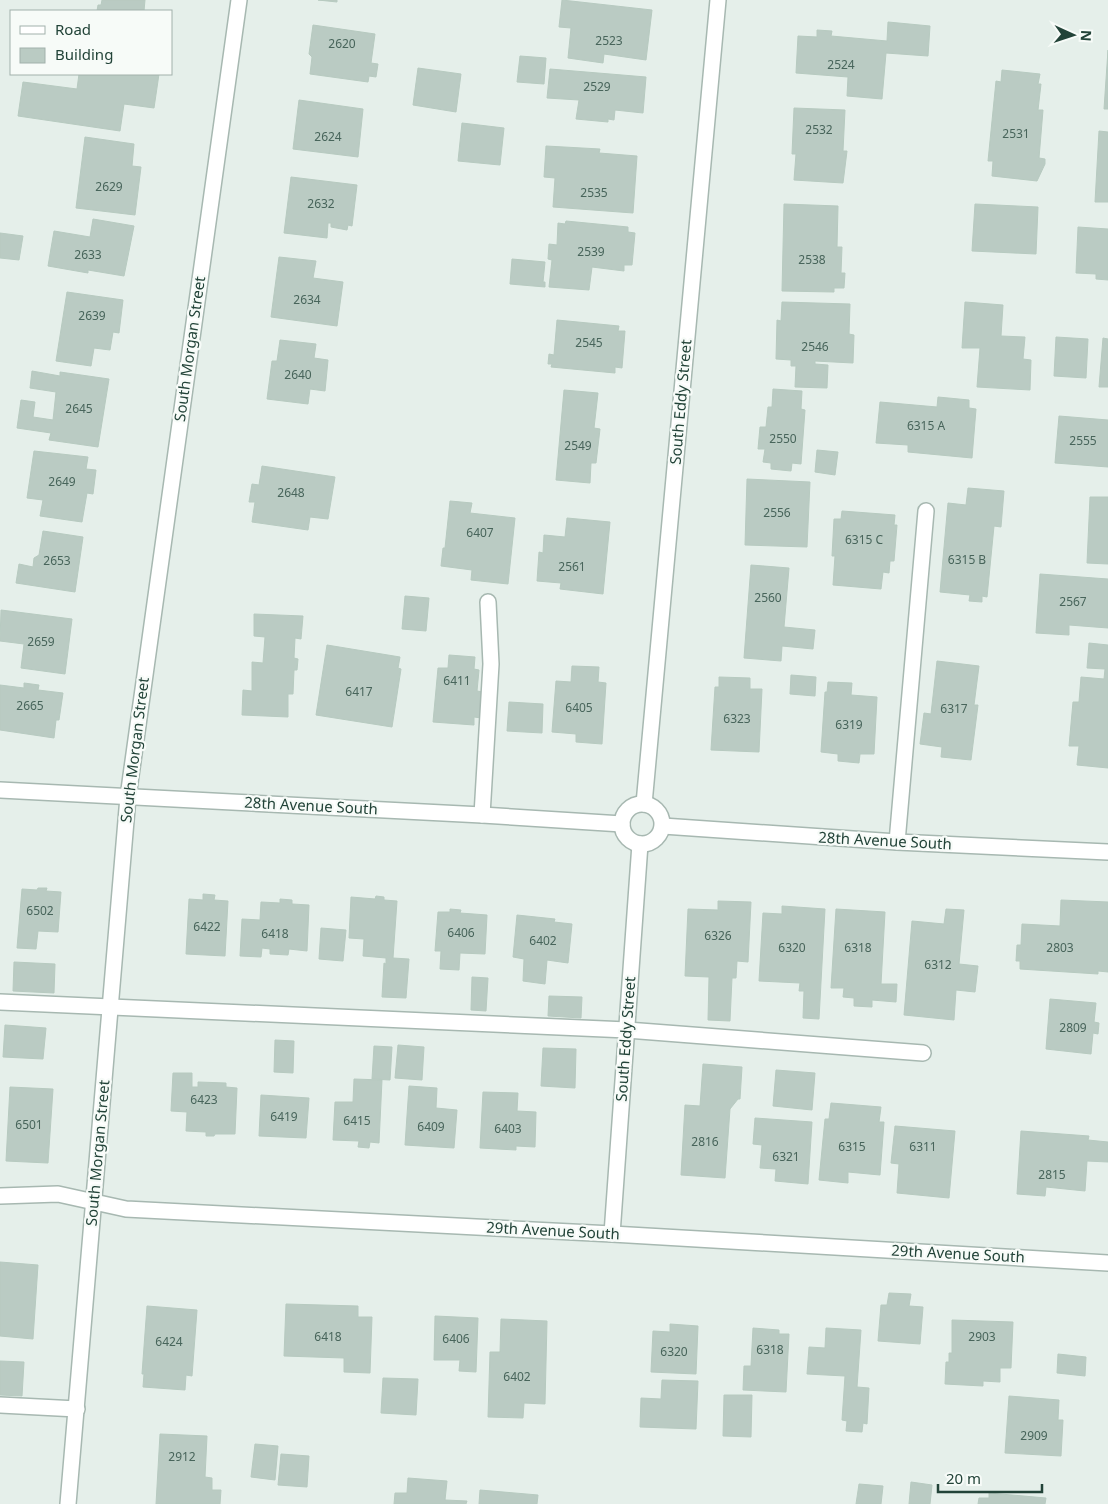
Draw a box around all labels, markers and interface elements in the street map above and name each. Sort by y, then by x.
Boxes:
legend [10,10,172,75]
north arrow [1048,10,1098,60]
text: Road [55,19,91,39]
text: N [1077,30,1096,42]
house number: 2523 [595,32,623,49]
house number: 2620 [328,35,356,52]
text: Building [55,44,113,64]
house number: 2524 [827,56,855,73]
house number: 2529 [583,78,611,95]
house number: 2532 [805,121,833,138]
house number: 2531 [1002,125,1030,142]
house number: 2624 [314,128,342,145]
house number: 2629 [95,178,123,195]
house number: 2535 [580,184,608,201]
house number: 2632 [307,195,335,212]
house number: 2539 [577,243,605,260]
house number: 2633 [74,246,102,263]
house number: 2538 [798,251,826,268]
street label: South Morgan Street [169,274,209,423]
house number: 2634 [293,291,321,308]
house number: 2639 [78,307,106,324]
house number: 2545 [575,334,603,351]
street label: South Eddy Street [665,338,695,465]
house number: 2546 [801,338,829,355]
house number: 2640 [284,366,312,383]
house number: 2645 [65,400,93,417]
house number: 6315 A [907,417,945,434]
house number: 2550 [769,430,797,447]
house number: 2555 [1069,432,1097,449]
house number: 2549 [564,437,592,454]
house number: 2649 [48,473,76,490]
house number: 2648 [277,484,305,501]
house number: 2556 [763,504,791,521]
house number: 6407 [466,524,494,541]
house number: 6315 C [845,531,883,548]
house number: 6315 B [948,551,986,568]
house number: 2653 [43,552,71,569]
house number: 2561 [558,558,586,575]
house number: 2560 [754,589,782,606]
house number: 2567 [1059,593,1087,610]
house number: 2659 [27,633,55,650]
house number: 6411 [443,672,471,689]
street label: South Morgan Street [115,675,153,824]
house number: 6417 [345,683,373,700]
house number: 2665 [16,697,44,714]
house number: 6405 [565,699,593,716]
house number: 6317 [940,700,968,717]
house number: 6323 [723,710,751,727]
house number: 6319 [835,716,863,733]
street label: 28th Avenue South [244,792,378,818]
street label: 28th Avenue South [818,827,952,853]
house number: 6502 [26,902,54,919]
house number: 6422 [193,918,221,935]
house number: 6406 [447,924,475,941]
house number: 6418 [261,925,289,942]
house number: 6326 [704,927,732,944]
house number: 6402 [529,932,557,949]
house number: 6320 [778,939,806,956]
house number: 6318 [844,939,872,956]
house number: 2803 [1046,939,1074,956]
house number: 6312 [924,956,952,973]
street label: South Eddy Street [611,975,639,1102]
house number: 2809 [1059,1019,1087,1036]
street label: South Morgan Street [81,1078,113,1227]
house number: 6423 [190,1091,218,1108]
house number: 6419 [270,1108,298,1125]
house number: 6415 [343,1112,371,1129]
house number: 6501 [15,1116,43,1133]
house number: 6409 [417,1118,445,1135]
house number: 6403 [494,1120,522,1137]
house number: 2816 [691,1133,719,1150]
house number: 6315 [838,1138,866,1155]
house number: 6311 [909,1138,937,1155]
house number: 6321 [772,1148,800,1165]
house number: 2815 [1038,1166,1066,1183]
street label: 29th Avenue South [486,1217,620,1243]
street label: 29th Avenue South [891,1240,1025,1266]
house number: 6418 [314,1328,342,1345]
house number: 2903 [968,1328,996,1345]
house number: 6406 [442,1330,470,1347]
house number: 6424 [155,1333,183,1350]
house number: 6318 [756,1341,784,1358]
house number: 6320 [660,1343,688,1360]
house number: 6402 [503,1368,531,1385]
house number: 2909 [1020,1427,1048,1444]
house number: 2912 [168,1448,196,1465]
scale bar [938,1462,1042,1494]
text: 20 m [946,1468,981,1488]

